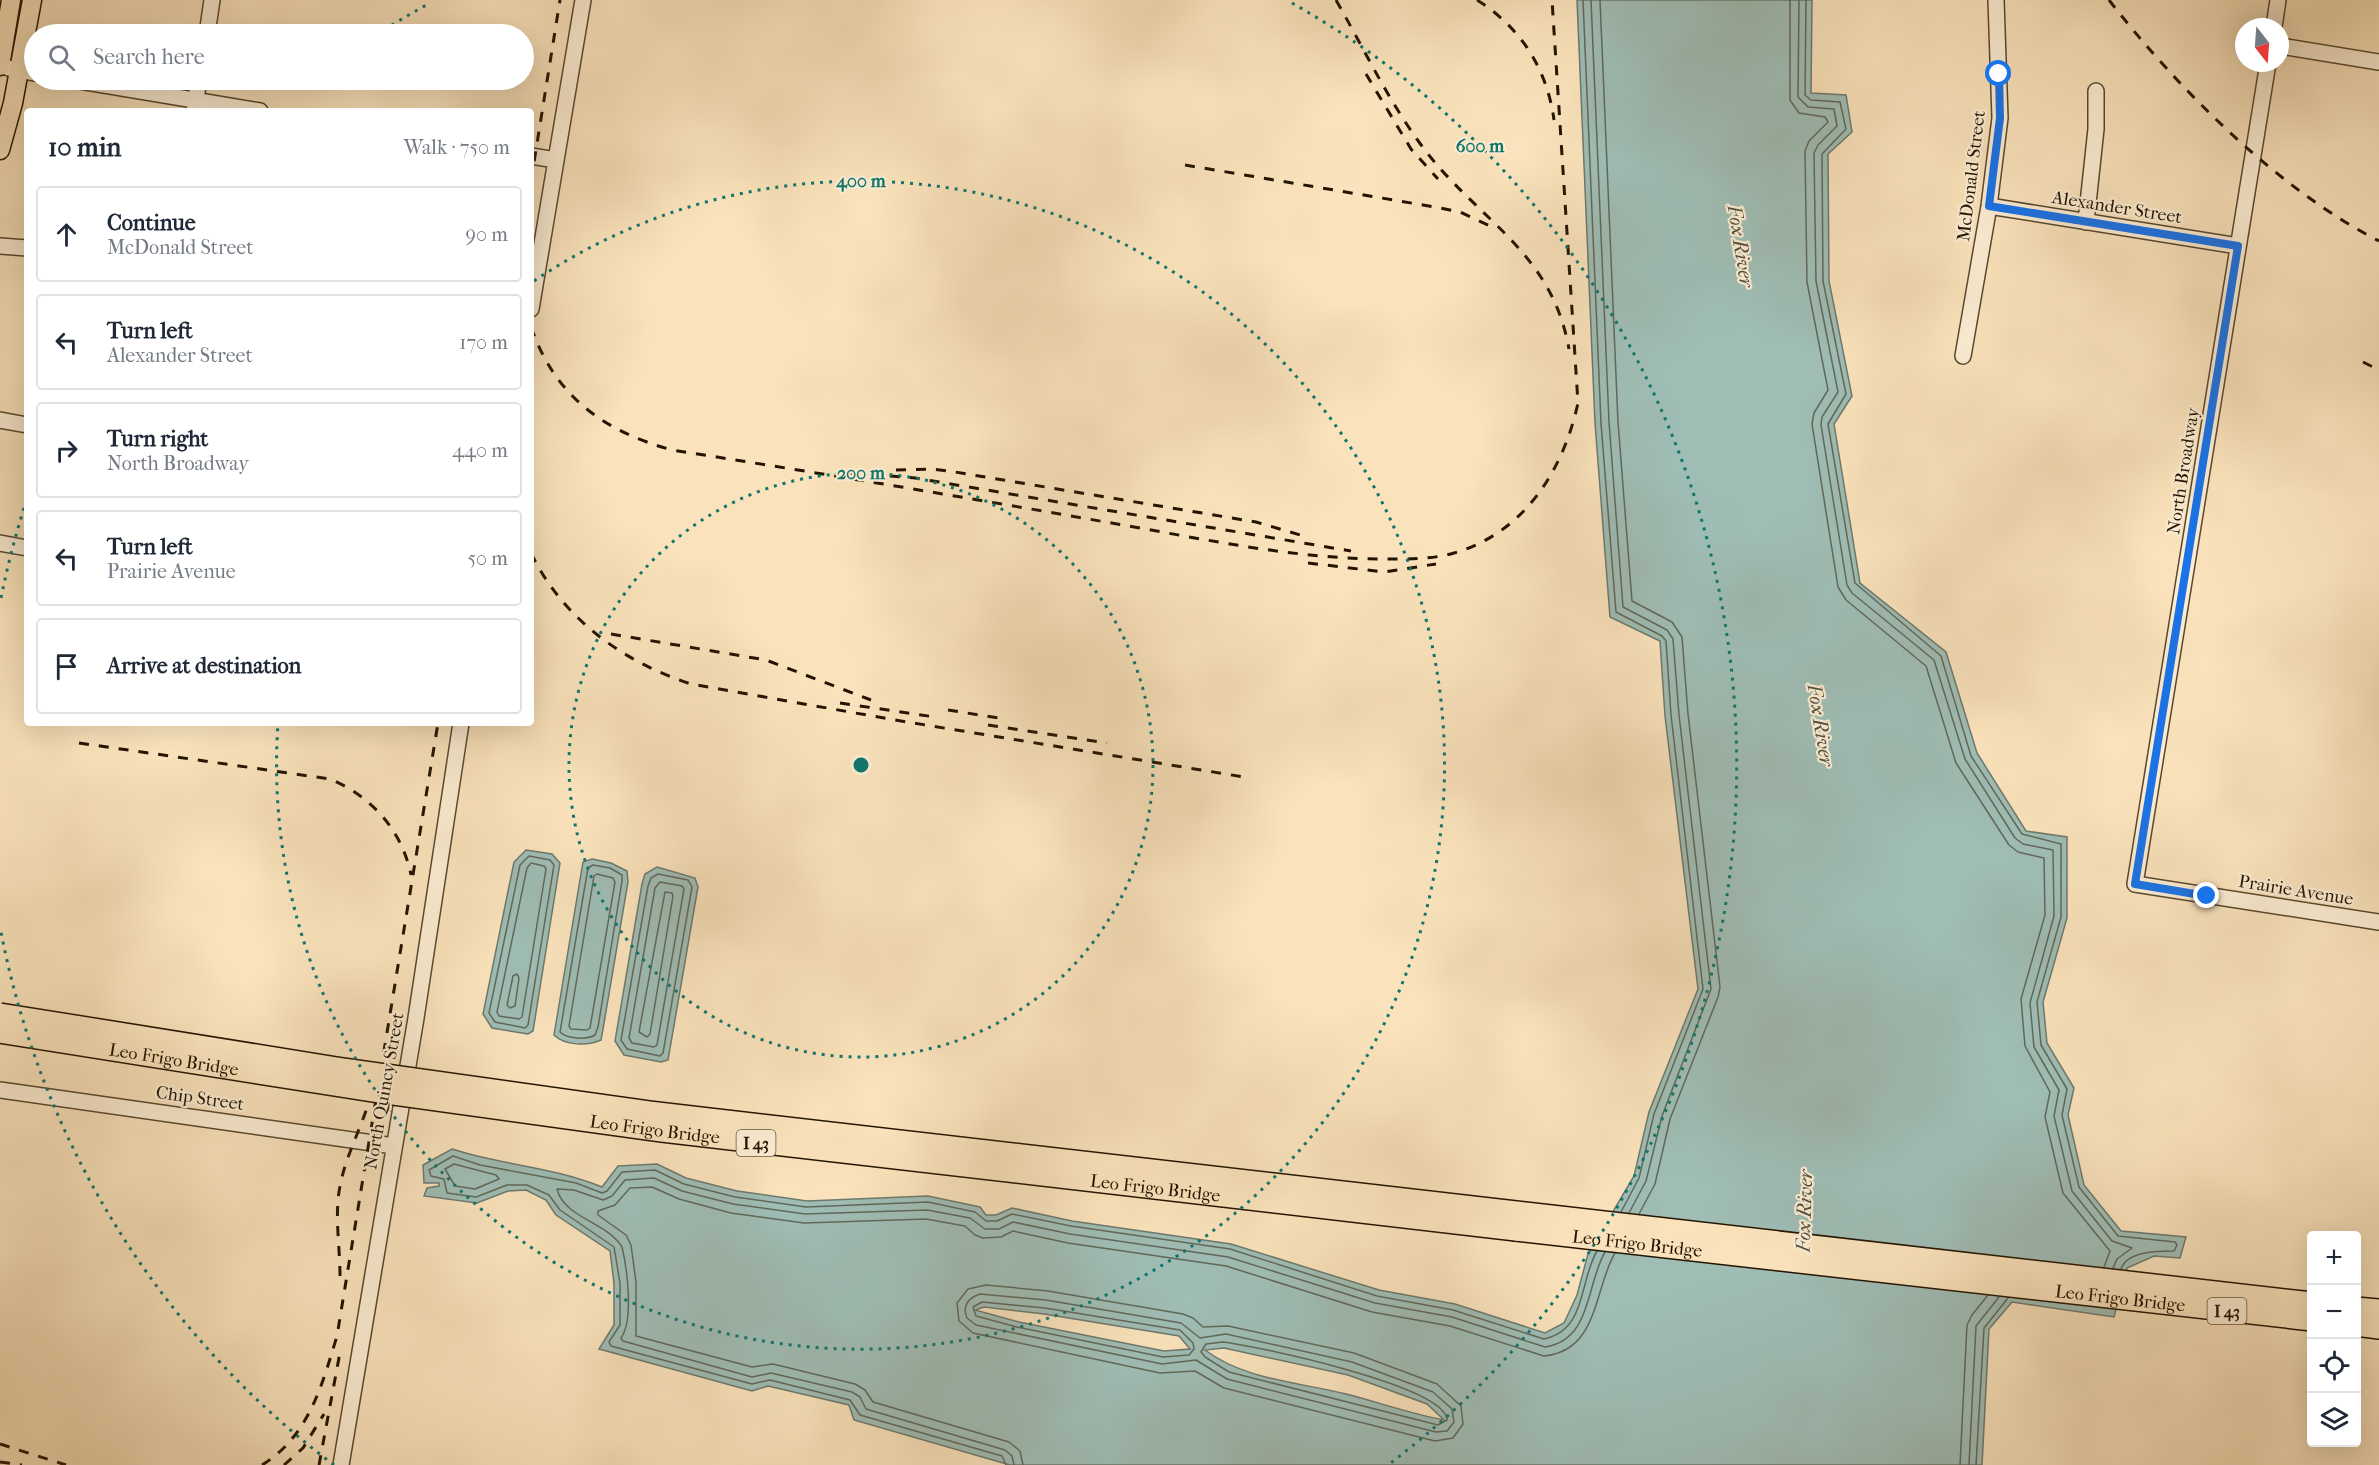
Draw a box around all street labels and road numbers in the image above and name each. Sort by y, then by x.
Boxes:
street label: McDonald Street [1953,109,1990,243]
street label: Alexander Street [2050,187,2184,228]
street label: North Broadway [2163,405,2204,536]
street label: Prairie Avenue [2237,871,2355,910]
street label: North Quincy Street [360,1010,409,1171]
street label: Leo Frigo Bridge [107,1039,240,1081]
street label: Chip Street [155,1082,246,1115]
street label: Leo Frigo Bridge [588,1111,721,1149]
road number: I 43 [736,1130,776,1156]
street label: Leo Frigo Bridge [1089,1171,1222,1207]
street label: Leo Frigo Bridge [1571,1226,1703,1262]
street label: Leo Frigo Bridge [2054,1281,2186,1317]
road number: I 43 [2208,1298,2246,1324]

